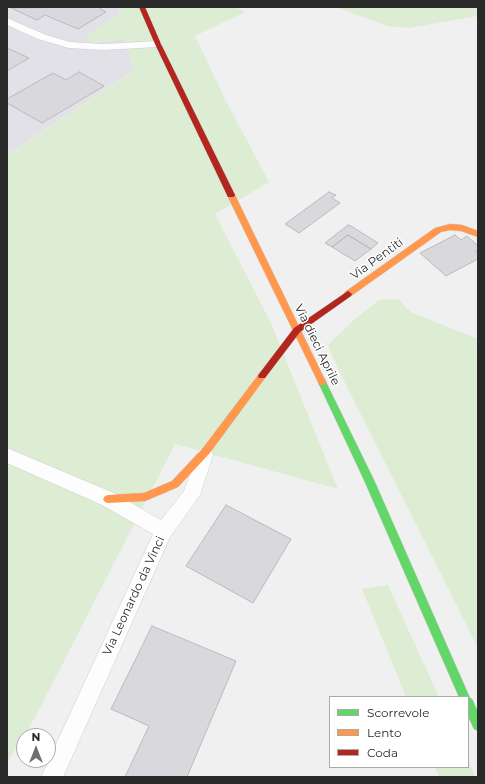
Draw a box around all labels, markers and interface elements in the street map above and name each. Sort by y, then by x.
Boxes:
street label: Via Pentiti [348,235,406,283]
street label: Via dieci Aprile [291,302,343,388]
street label: Via Leonardo da Vinci [100,534,168,658]
legend [329,696,469,768]
text: Scorrevole [367,705,429,720]
text: Lento [367,725,402,740]
north arrow [16,728,56,768]
text: N [32,730,40,744]
text: Coda [367,745,398,760]

